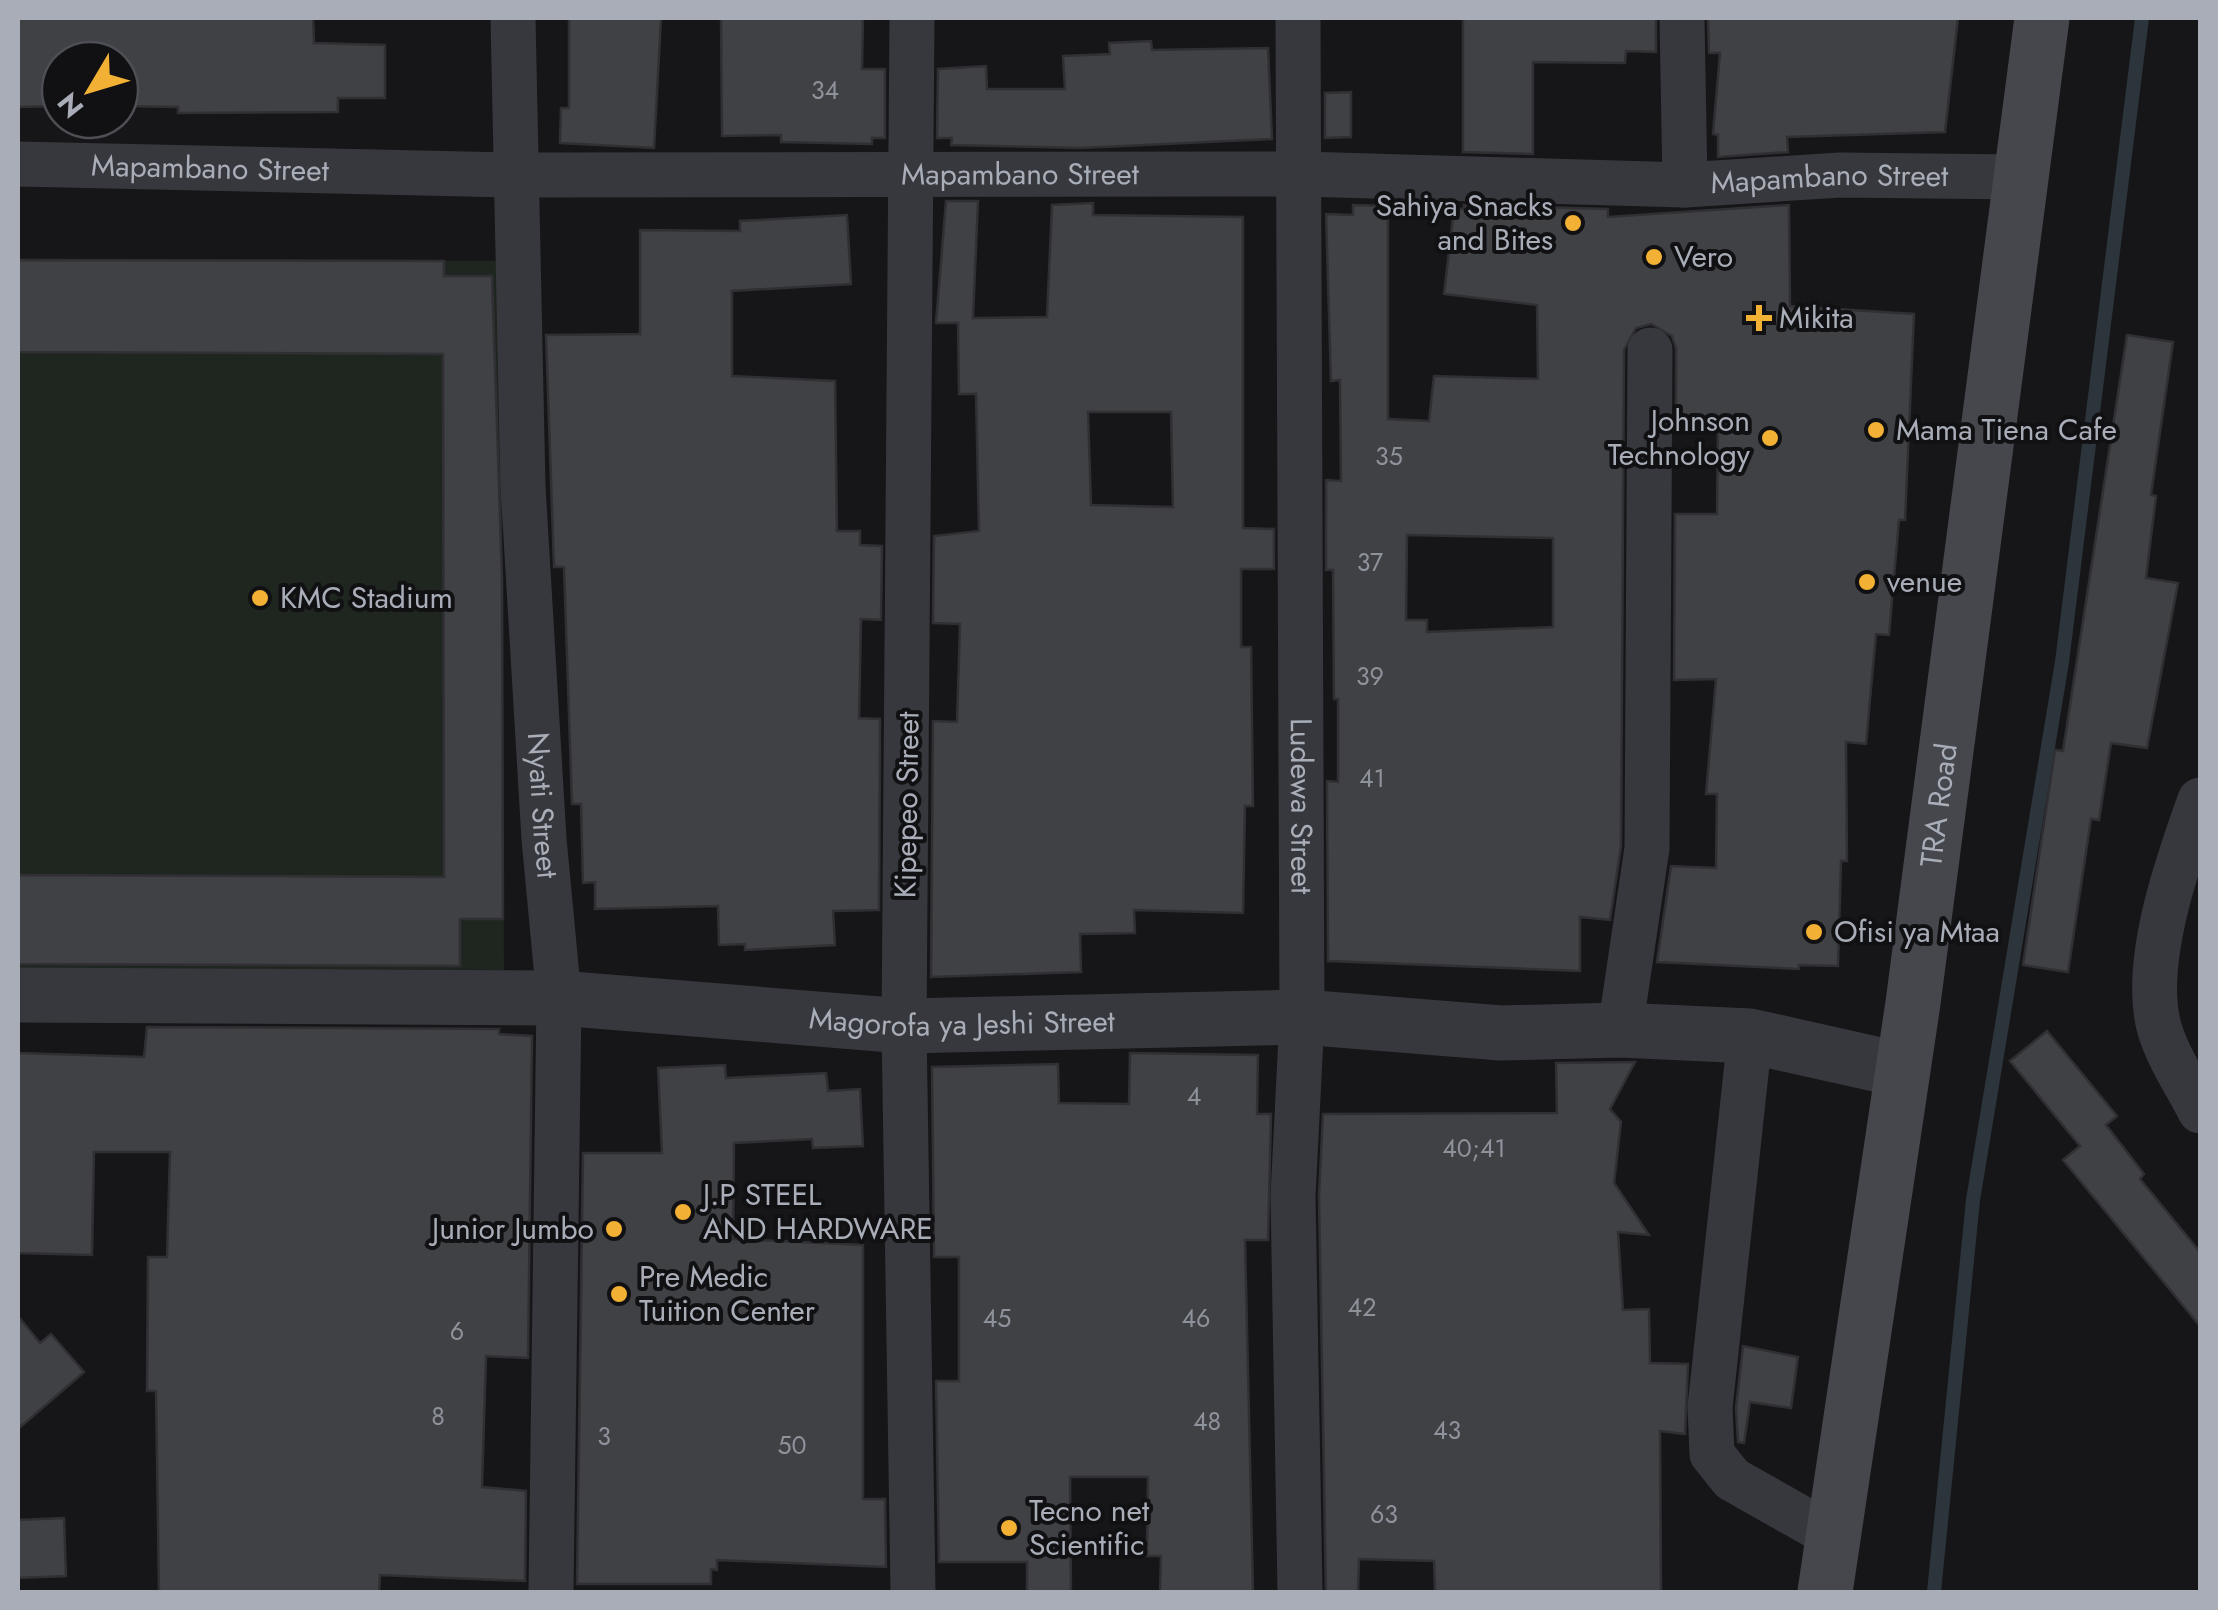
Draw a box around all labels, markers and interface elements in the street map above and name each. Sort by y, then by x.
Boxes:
north arrow [40,40,140,140]
house number: 34 [811,72,839,108]
text: N [48,84,94,126]
street label: Mapambano Street [91,144,330,192]
street label: Mapambano Street [901,152,1140,196]
street label: Mapambano Street [1709,153,1949,204]
place label: Sahiya Snacks and Bites [1376,184,1553,261]
marker: Sahiya Snacks and Bites [1562,212,1584,234]
place label: Vero [1674,235,1733,278]
marker: Vero [1643,246,1665,268]
place label: Mikita [1779,296,1854,339]
marker: Mikita [1748,307,1770,329]
place label: Johnson Technology [1608,399,1751,476]
place label: Mama Tiena Cafe [1896,408,2117,451]
marker: Mama Tiena Cafe [1865,419,1887,441]
marker: Johnson Technology [1759,427,1781,449]
house number: 35 [1375,438,1403,474]
house number: 37 [1357,544,1383,580]
place label: venue [1887,560,1962,603]
marker: venue [1856,571,1878,593]
place label: KMC Stadium [280,576,453,619]
marker: KMC Stadium [249,587,271,609]
house number: 39 [1356,658,1384,694]
street label: Kipepeo Street [883,710,930,899]
street label: Ludewa Street [1280,718,1324,895]
street label: Nyati Street [517,731,570,881]
street label: TRA Road [1909,741,1968,870]
house number: 41 [1359,760,1385,796]
place label: Ofisi ya Mtaa [1834,910,2000,953]
marker: Ofisi ya Mtaa [1803,921,1825,943]
street label: Magorofa ya Jeshi Street [807,996,1116,1047]
house number: 4 [1187,1078,1201,1114]
house number: 40;41 [1442,1130,1506,1166]
place label: J.P STEEL AND HARDWARE [699,1173,933,1250]
marker: J.P STEEL AND HARDWARE [672,1201,694,1223]
place label: Junior Jumbo [428,1207,594,1250]
marker: Junior Jumbo [603,1218,625,1240]
place label: Pre Medic Tuition Center [639,1255,816,1332]
marker: Pre Medic Tuition Center [608,1283,630,1305]
house number: 42 [1348,1289,1376,1325]
house number: 45 [983,1300,1011,1336]
house number: 46 [1182,1300,1210,1336]
house number: 6 [450,1313,464,1349]
house number: 8 [431,1398,445,1434]
house number: 48 [1193,1403,1221,1439]
house number: 43 [1433,1412,1461,1448]
house number: 3 [597,1418,611,1454]
house number: 50 [777,1427,807,1463]
place label: Tecno net Scientific [1029,1489,1150,1566]
house number: 63 [1370,1496,1398,1532]
marker: Tecno net Scientific [998,1517,1020,1539]

